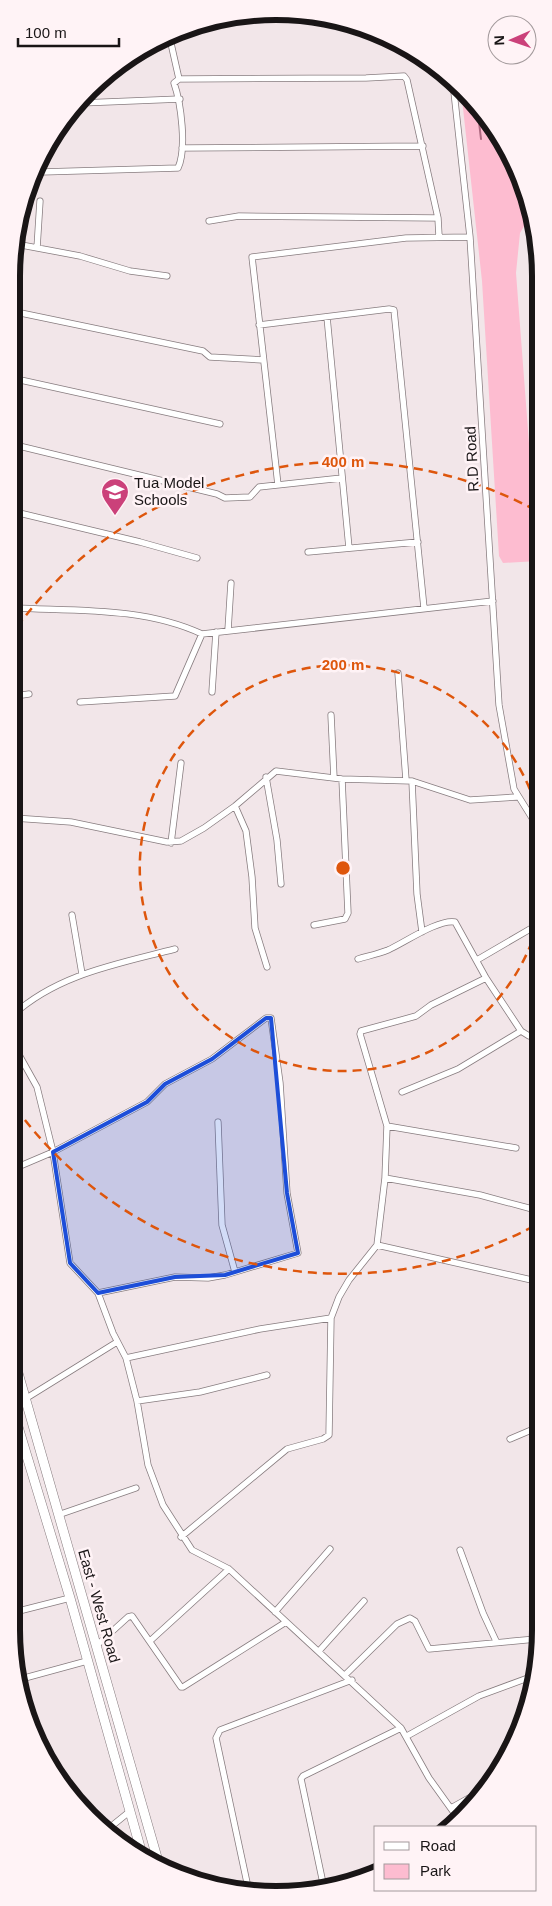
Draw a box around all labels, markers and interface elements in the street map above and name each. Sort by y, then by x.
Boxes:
scale bar [18,15,119,47]
north arrow [487,15,537,65]
text: 100 m [25,24,67,41]
text: N [491,35,507,46]
street label: R.D Road [461,426,482,492]
text: 400 m [322,453,364,470]
place label: Tua Model Schools [134,474,204,508]
school or university icon: Tua Model Schools [100,477,130,516]
text: 200 m [322,656,364,673]
centre of rings [334,859,352,877]
street label: East - West Road [75,1547,124,1665]
legend [374,1826,537,1891]
text: Road [420,1837,456,1854]
text: Park [420,1862,451,1879]

